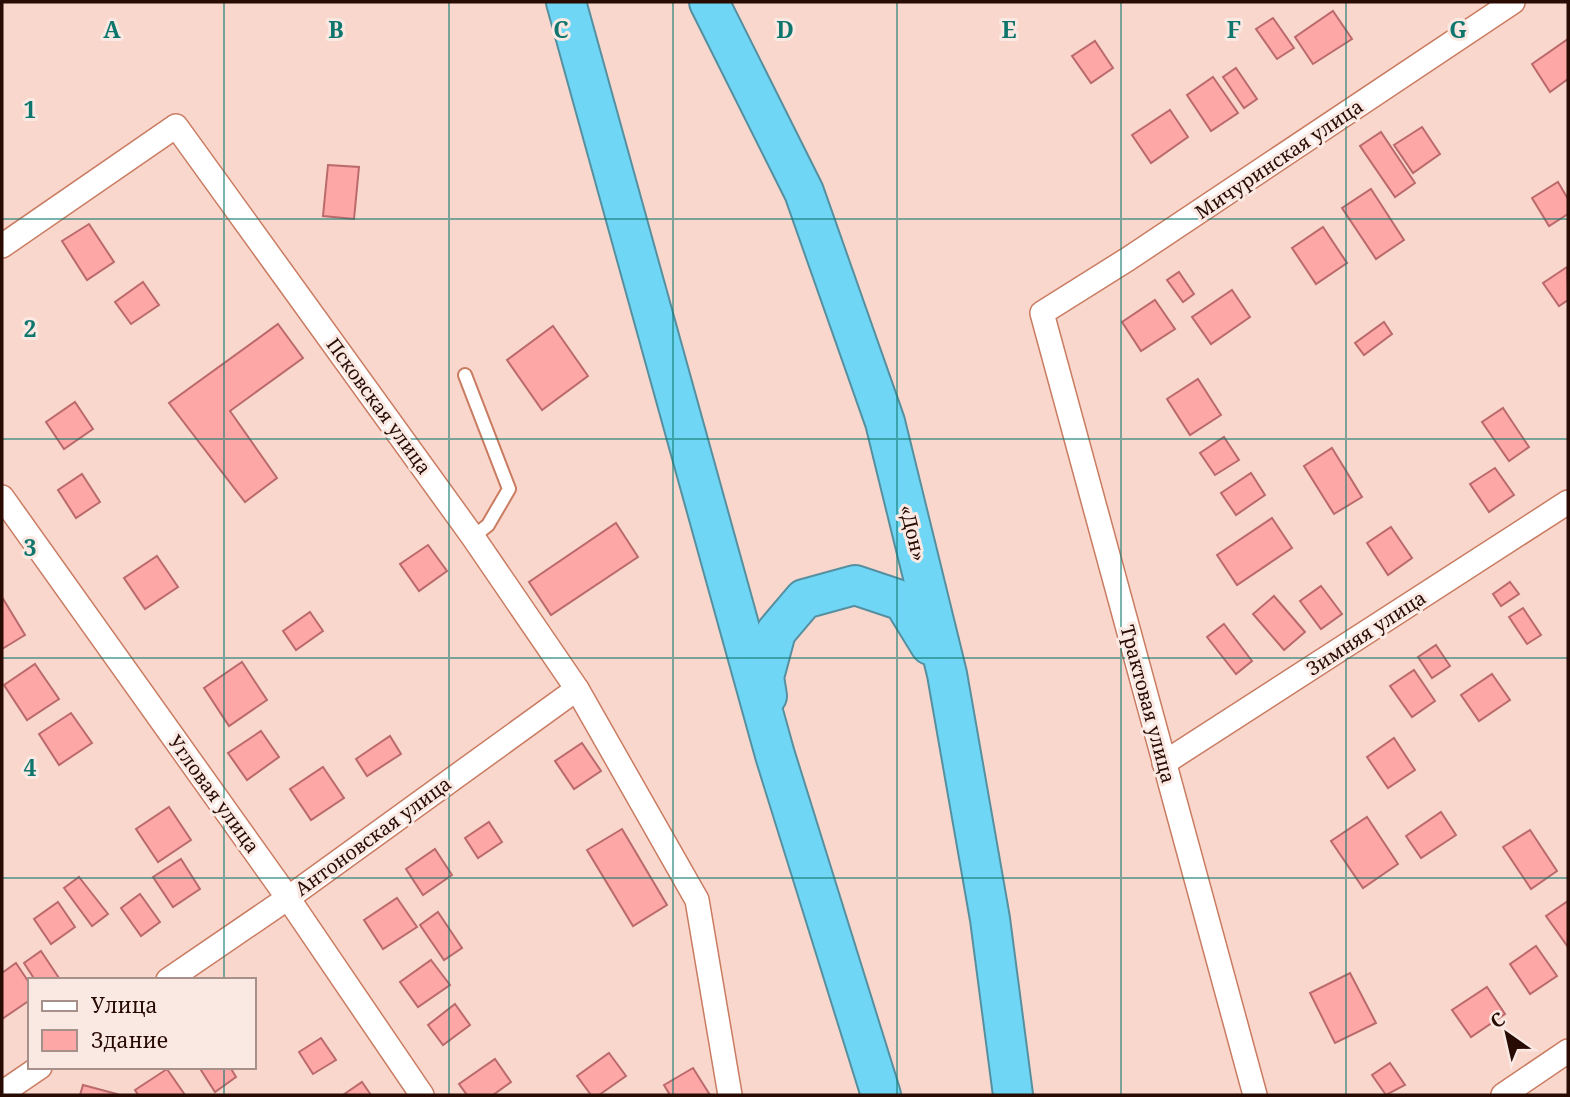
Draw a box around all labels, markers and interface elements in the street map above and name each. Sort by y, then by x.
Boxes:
text: A [103,13,121,45]
text: B [328,13,344,45]
text: C [553,13,569,45]
text: D [776,13,794,45]
text: E [1001,13,1017,45]
text: F [1227,13,1241,45]
text: G [1449,13,1467,45]
text: 1 [24,93,37,125]
street label: Мичуринская улица [1190,93,1368,225]
text: 2 [24,312,37,344]
street label: Псковская улица [321,332,437,480]
street label: «Дон» [893,502,933,564]
text: 3 [24,531,37,563]
street label: Зимняя улица [1301,585,1431,681]
street label: Трактовая улица [1114,622,1182,786]
street label: Угловая улица [162,730,266,858]
text: 4 [24,751,37,783]
street label: Антоновская улица [290,770,456,902]
legend [28,978,256,1069]
text: Улица [91,991,158,1019]
north arrow [1472,999,1542,1069]
text: С [1485,1006,1510,1034]
text: Здание [91,1026,168,1054]

